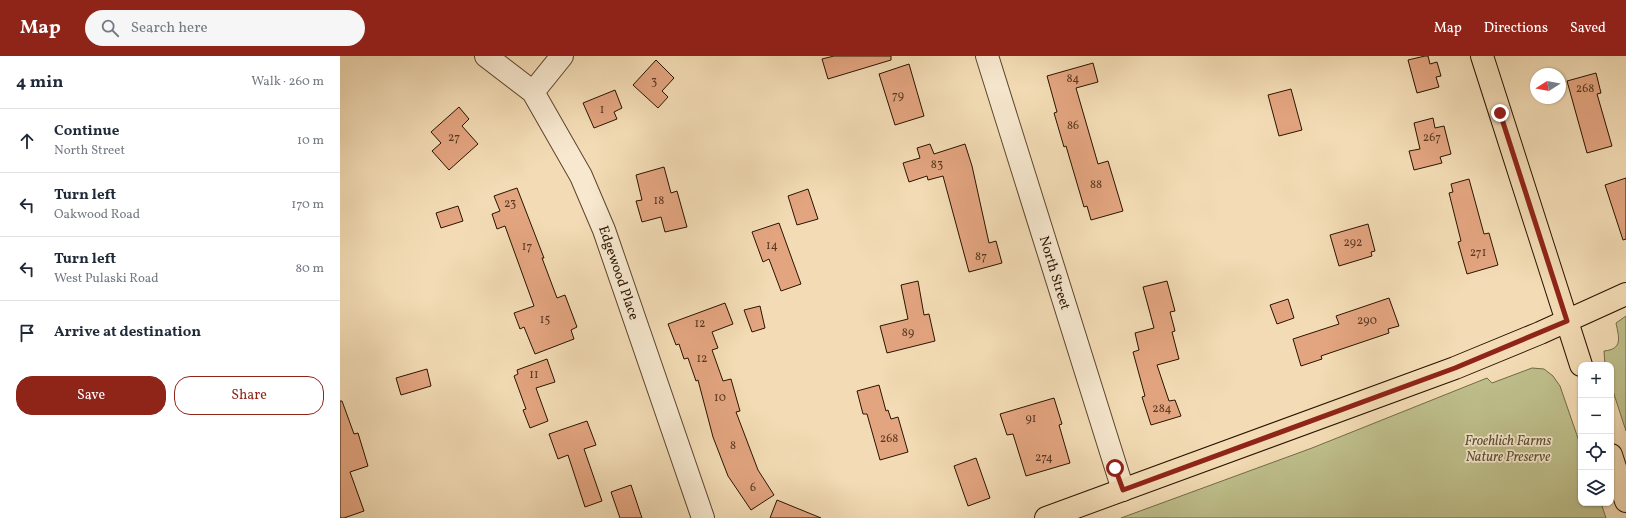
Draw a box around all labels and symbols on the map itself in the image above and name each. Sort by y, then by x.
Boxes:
north arrow [1530,68,1566,104]
house number: 84 [1067,71,1079,87]
house number: 3 [651,74,657,90]
house number: 268 [1576,81,1594,97]
house number: 79 [892,88,904,104]
house number: 1 [600,102,604,118]
route end [1491,104,1509,122]
house number: 86 [1067,118,1079,134]
house number: 27 [448,130,460,146]
house number: 267 [1423,130,1441,146]
house number: 83 [931,157,943,173]
house number: 88 [1090,177,1102,193]
house number: 18 [654,193,664,209]
house number: 23 [504,196,516,212]
street label: Edgewood Place [593,223,643,323]
street label: North Street [1034,234,1074,312]
house number: 292 [1344,235,1363,251]
house number: 14 [766,238,778,254]
house number: 17 [522,239,532,255]
house number: 271 [1470,245,1486,261]
house number: 87 [975,249,987,265]
house number: 15 [540,312,550,328]
house number: 290 [1357,313,1377,329]
house number: 12 [694,316,706,332]
house number: 89 [902,325,914,341]
house number: 12 [696,351,708,367]
house number: 11 [529,367,539,383]
house number: 10 [714,390,726,406]
house number: 284 [1152,401,1172,417]
house number: 91 [1026,411,1036,427]
house number: 268 [880,431,898,447]
park label: Froehlich Farms Nature Preserve [1465,432,1551,467]
house number: 8 [730,438,736,454]
house number: 274 [1035,450,1053,466]
route start [1106,459,1124,477]
house number: 6 [750,480,756,496]

